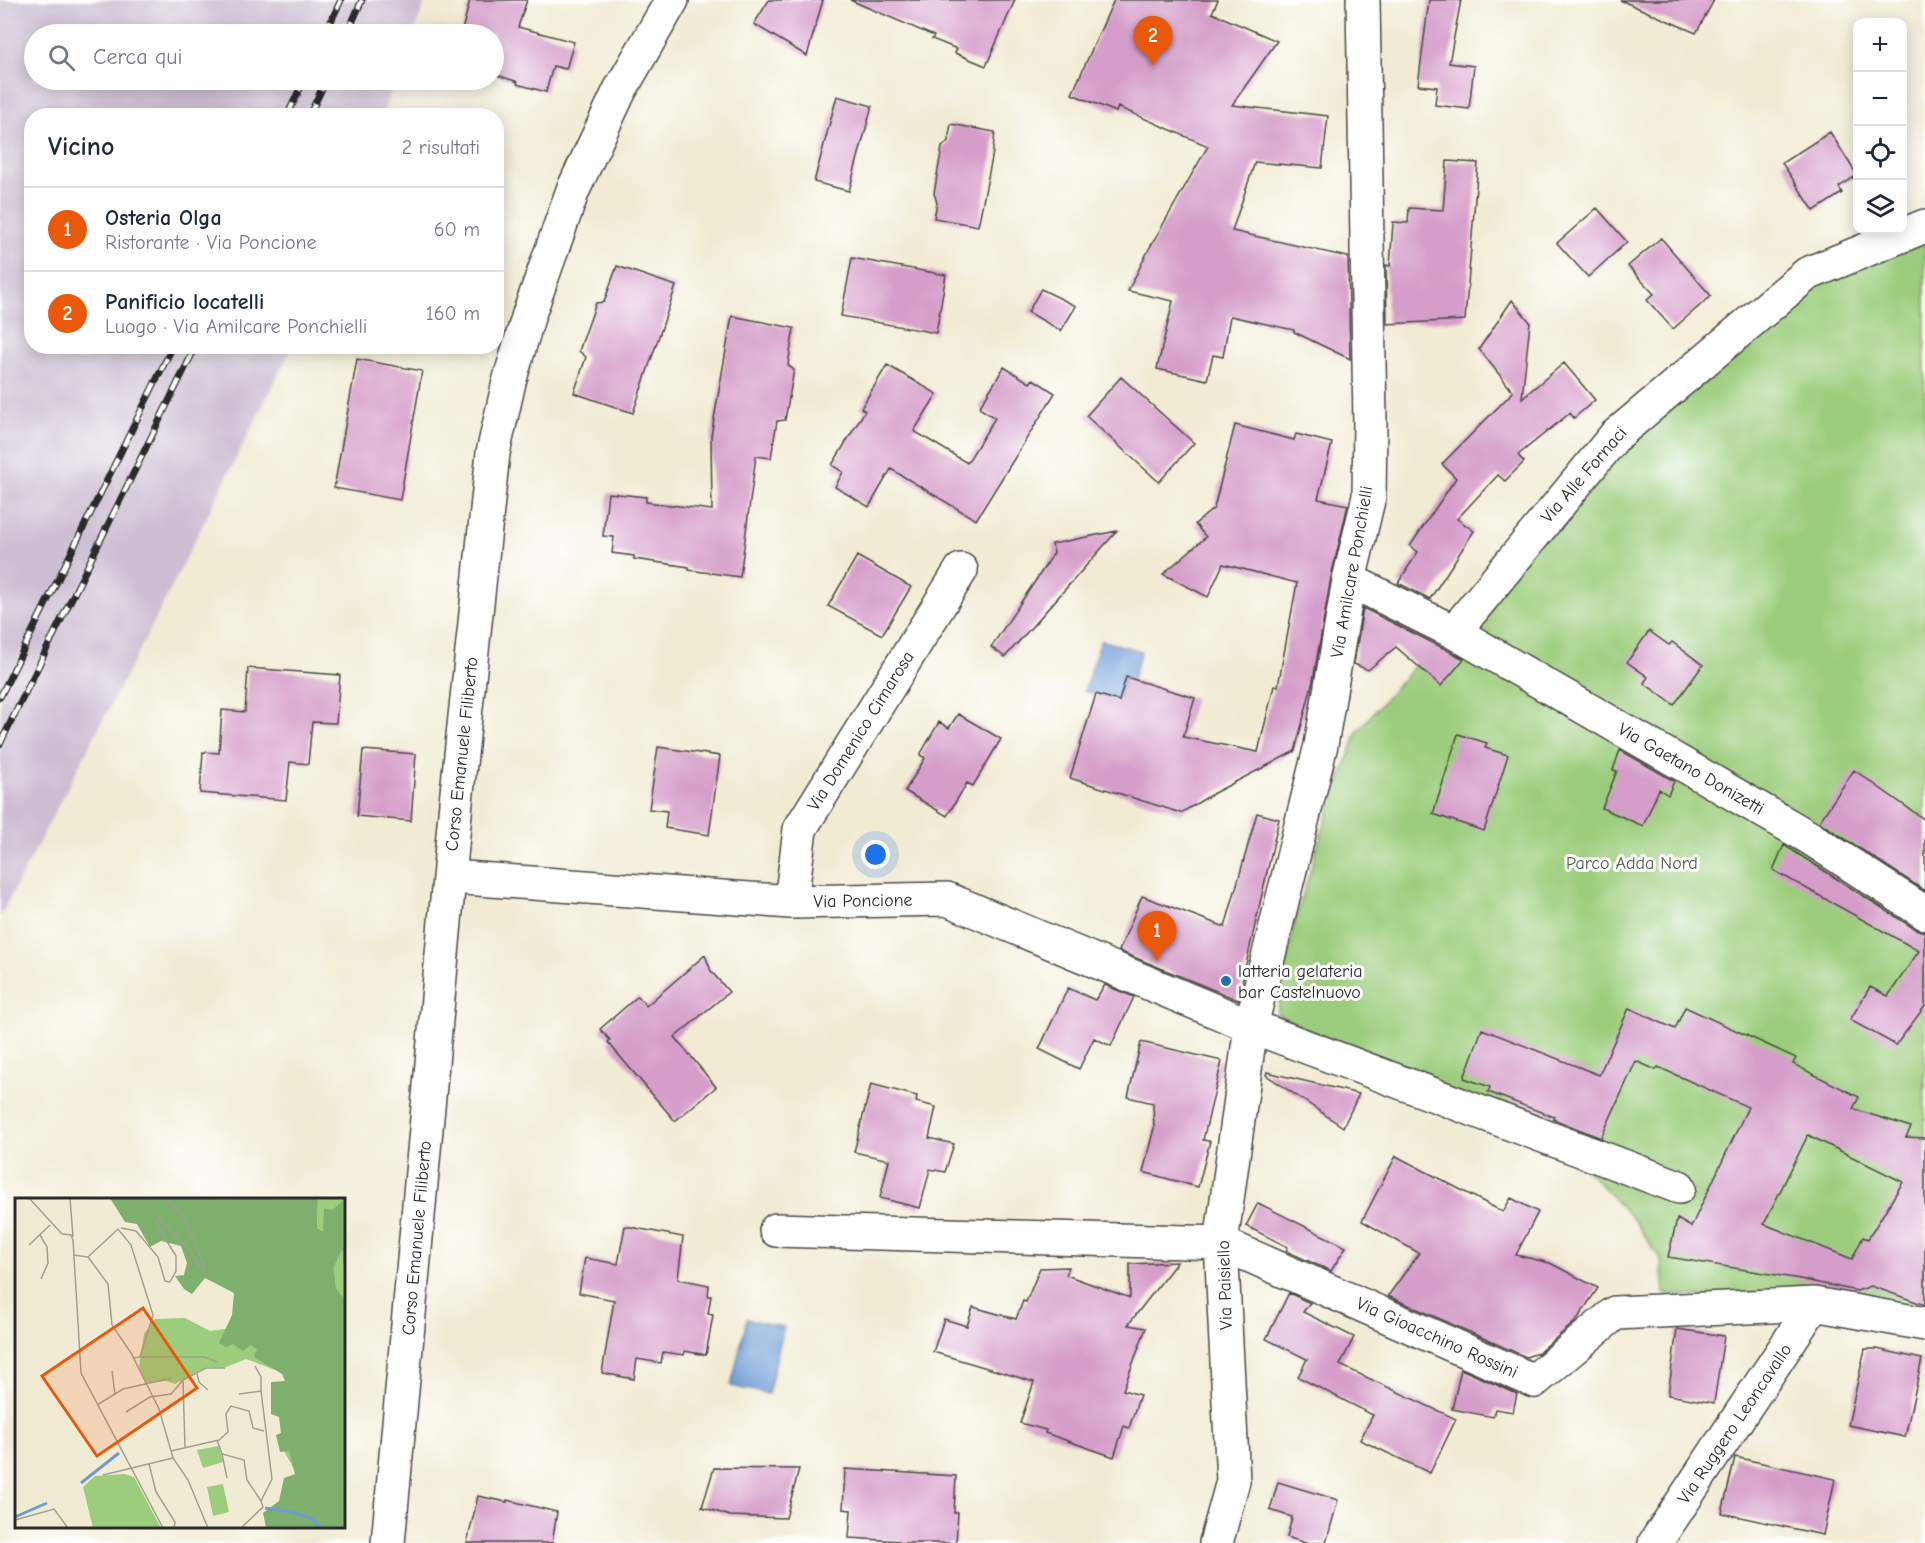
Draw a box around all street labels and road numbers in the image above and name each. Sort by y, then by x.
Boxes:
street label: Via Alle Fornaci [1537,423,1631,527]
street label: Via Amilcare Ponchielli [1327,484,1377,660]
street label: Via Domenico Cimarosa [803,647,919,815]
street label: Corso Emanuele Filiberto [441,656,483,852]
street label: Via Gaetano Donizetti [1614,719,1768,819]
street label: Via Poncione [813,890,913,912]
street label: Corso Emanuele Filiberto [398,1140,436,1336]
street label: Via Paisiello [1213,1240,1237,1330]
street label: Via Gioacchino Rossini [1353,1293,1521,1383]
street label: Via Ruggero Leoncavallo [1674,1340,1796,1508]

